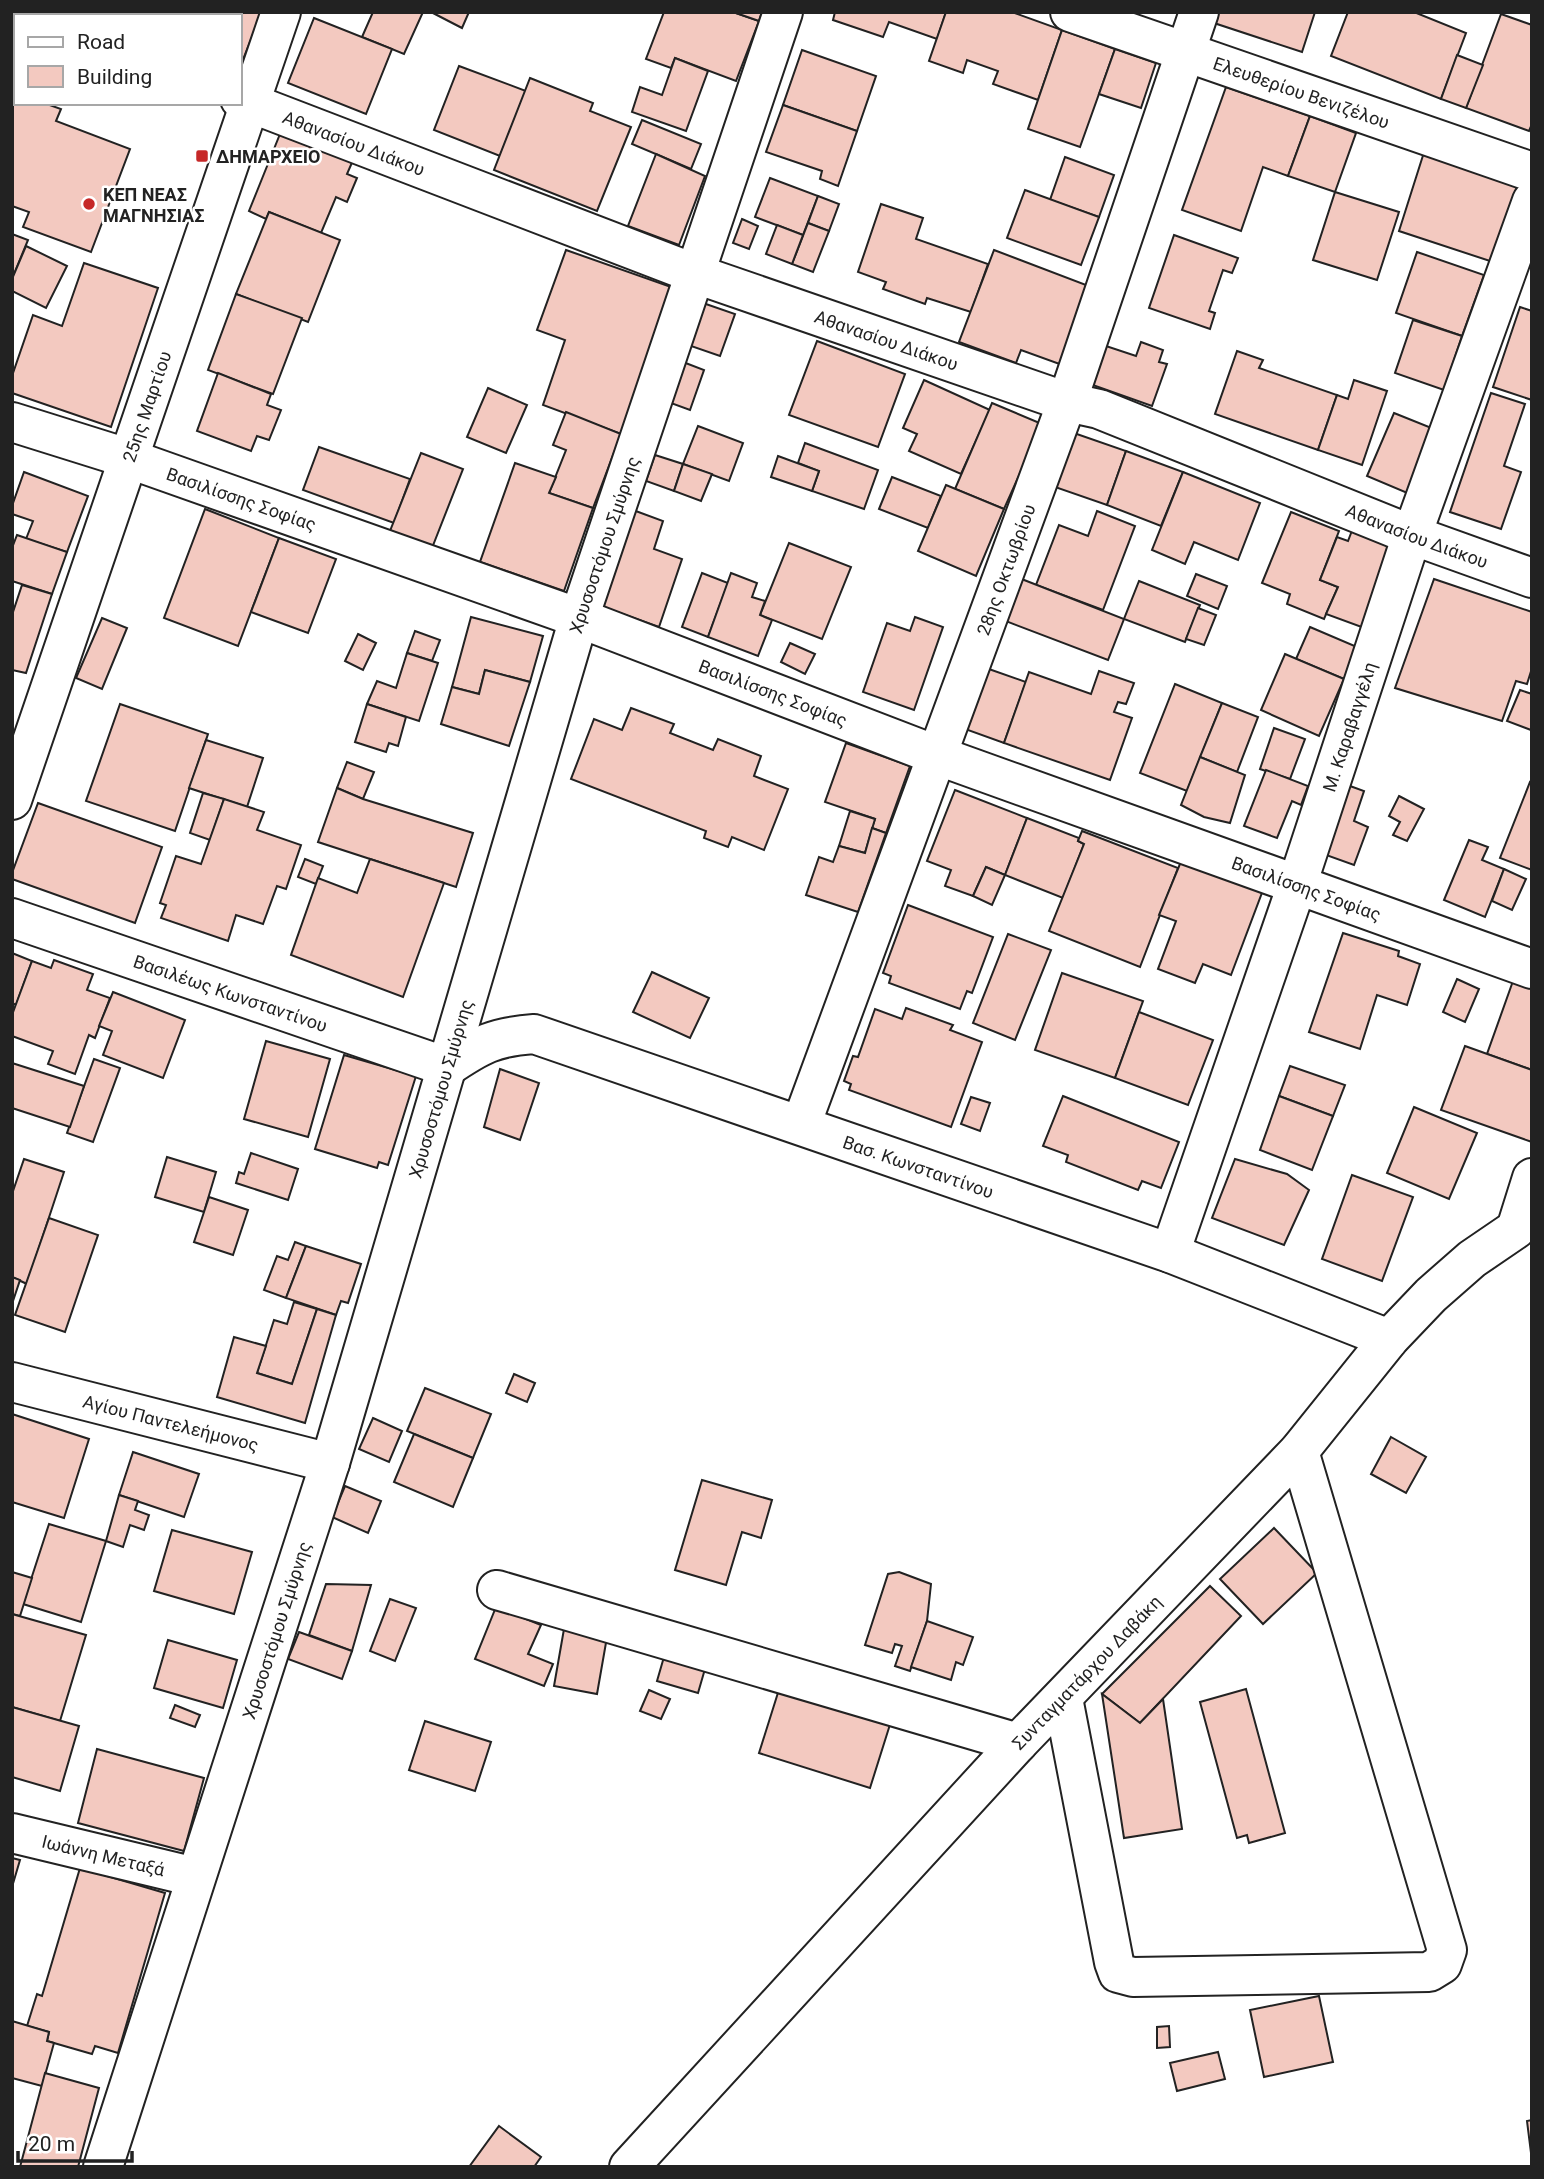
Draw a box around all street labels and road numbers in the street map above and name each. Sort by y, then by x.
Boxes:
street label: Ελευθερίου Βενιζέλου [1211,52,1392,132]
street label: Αθανασίου Διάκου [280,106,428,179]
street label: Αθανασίου Διάκου [812,305,961,374]
street label: 25ης Μαρτίου [118,348,175,465]
street label: Χρυσοστόμου Σμύρνης [565,453,643,636]
street label: Βασιλίσσης Σοφίας [164,462,319,535]
street label: Αθανασίου Διάκου [1343,499,1491,572]
street label: 28ης Οκτωβρίου [972,501,1039,638]
street label: Βασιλίσσης Σοφίας [696,655,850,730]
street label: Μ. Καραβαγγέλη [1318,659,1380,794]
street label: Βασιλίσσης Σοφίας [1229,852,1384,924]
street label: Βασιλέως Κωνσταντίνου [131,950,330,1036]
street label: Χρυσοστόμου Σμύρνης [404,997,477,1181]
street label: Βασ. Κωνσταντίνου [840,1131,996,1202]
street label: Αγίου Παντελεήμονος [81,1390,261,1455]
street label: Χρυσοστόμου Σμύρνης [238,1539,315,1722]
street label: Συνταγματάρχου Δαβάκη [1007,1590,1165,1753]
street label: Ιωάννη Μεταξά [40,1830,168,1880]

